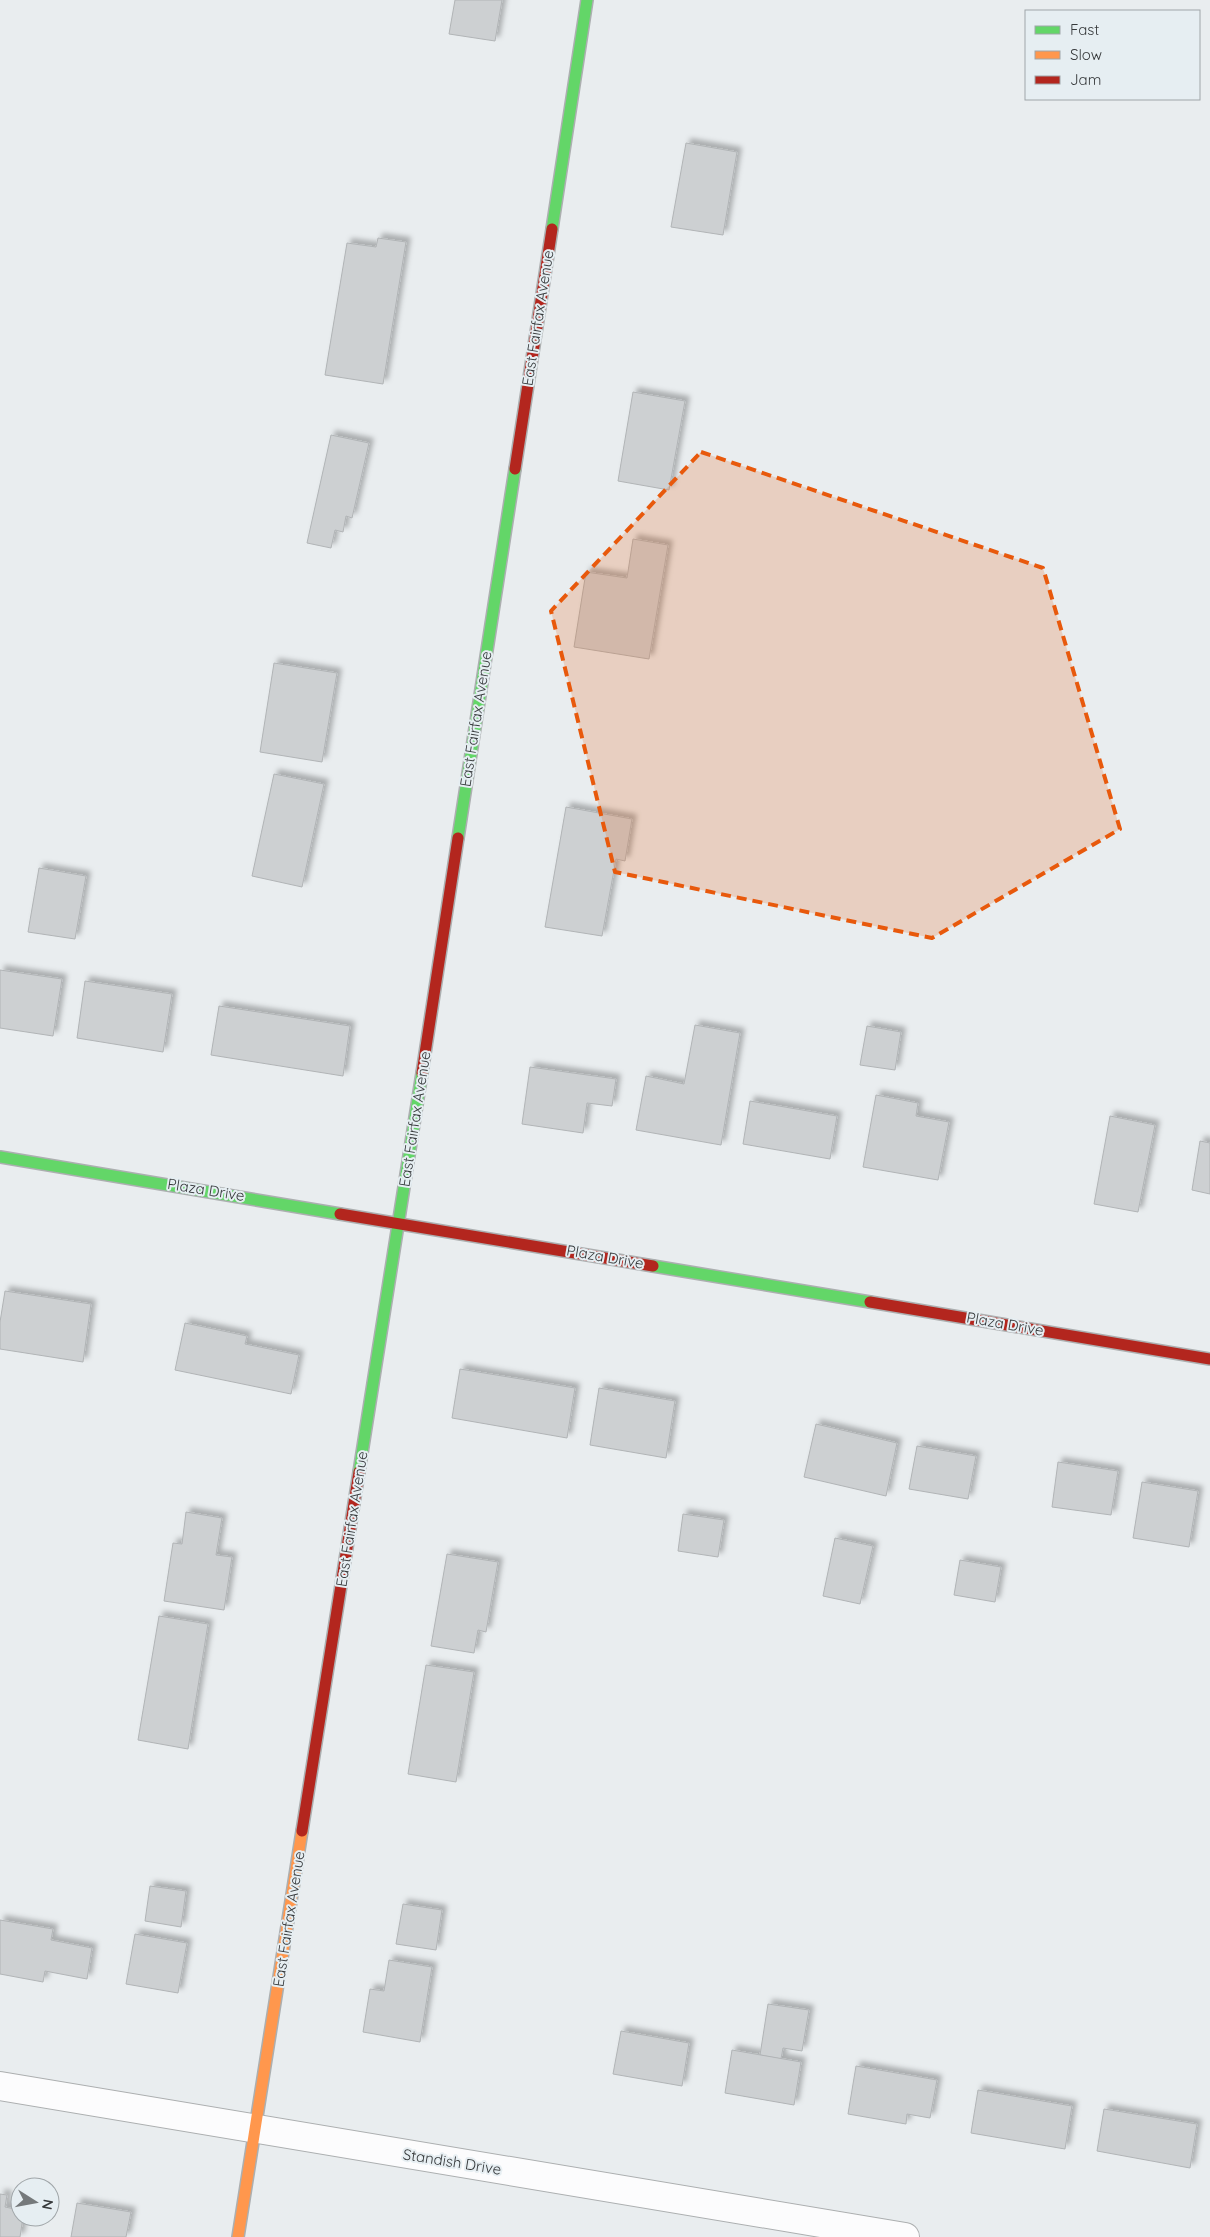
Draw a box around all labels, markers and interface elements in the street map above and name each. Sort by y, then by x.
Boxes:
legend [1025,10,1200,100]
text: Fast [1070,20,1099,39]
text: Slow [1070,45,1102,64]
text: Jam [1070,70,1101,89]
street label: East Fairfax Avenue [517,249,558,387]
street label: East Fairfax Avenue [455,650,496,788]
street label: East Fairfax Avenue [394,1050,435,1188]
street label: Plaza Drive [166,1174,246,1205]
street label: Plaza Drive [565,1240,645,1273]
street label: Plaza Drive [965,1307,1045,1340]
street label: East Fairfax Avenue [331,1450,372,1588]
street label: East Fairfax Avenue [268,1850,309,1988]
street label: Standish Drive [402,2144,503,2179]
north arrow [10,2177,60,2227]
text: N [38,2198,58,2211]

